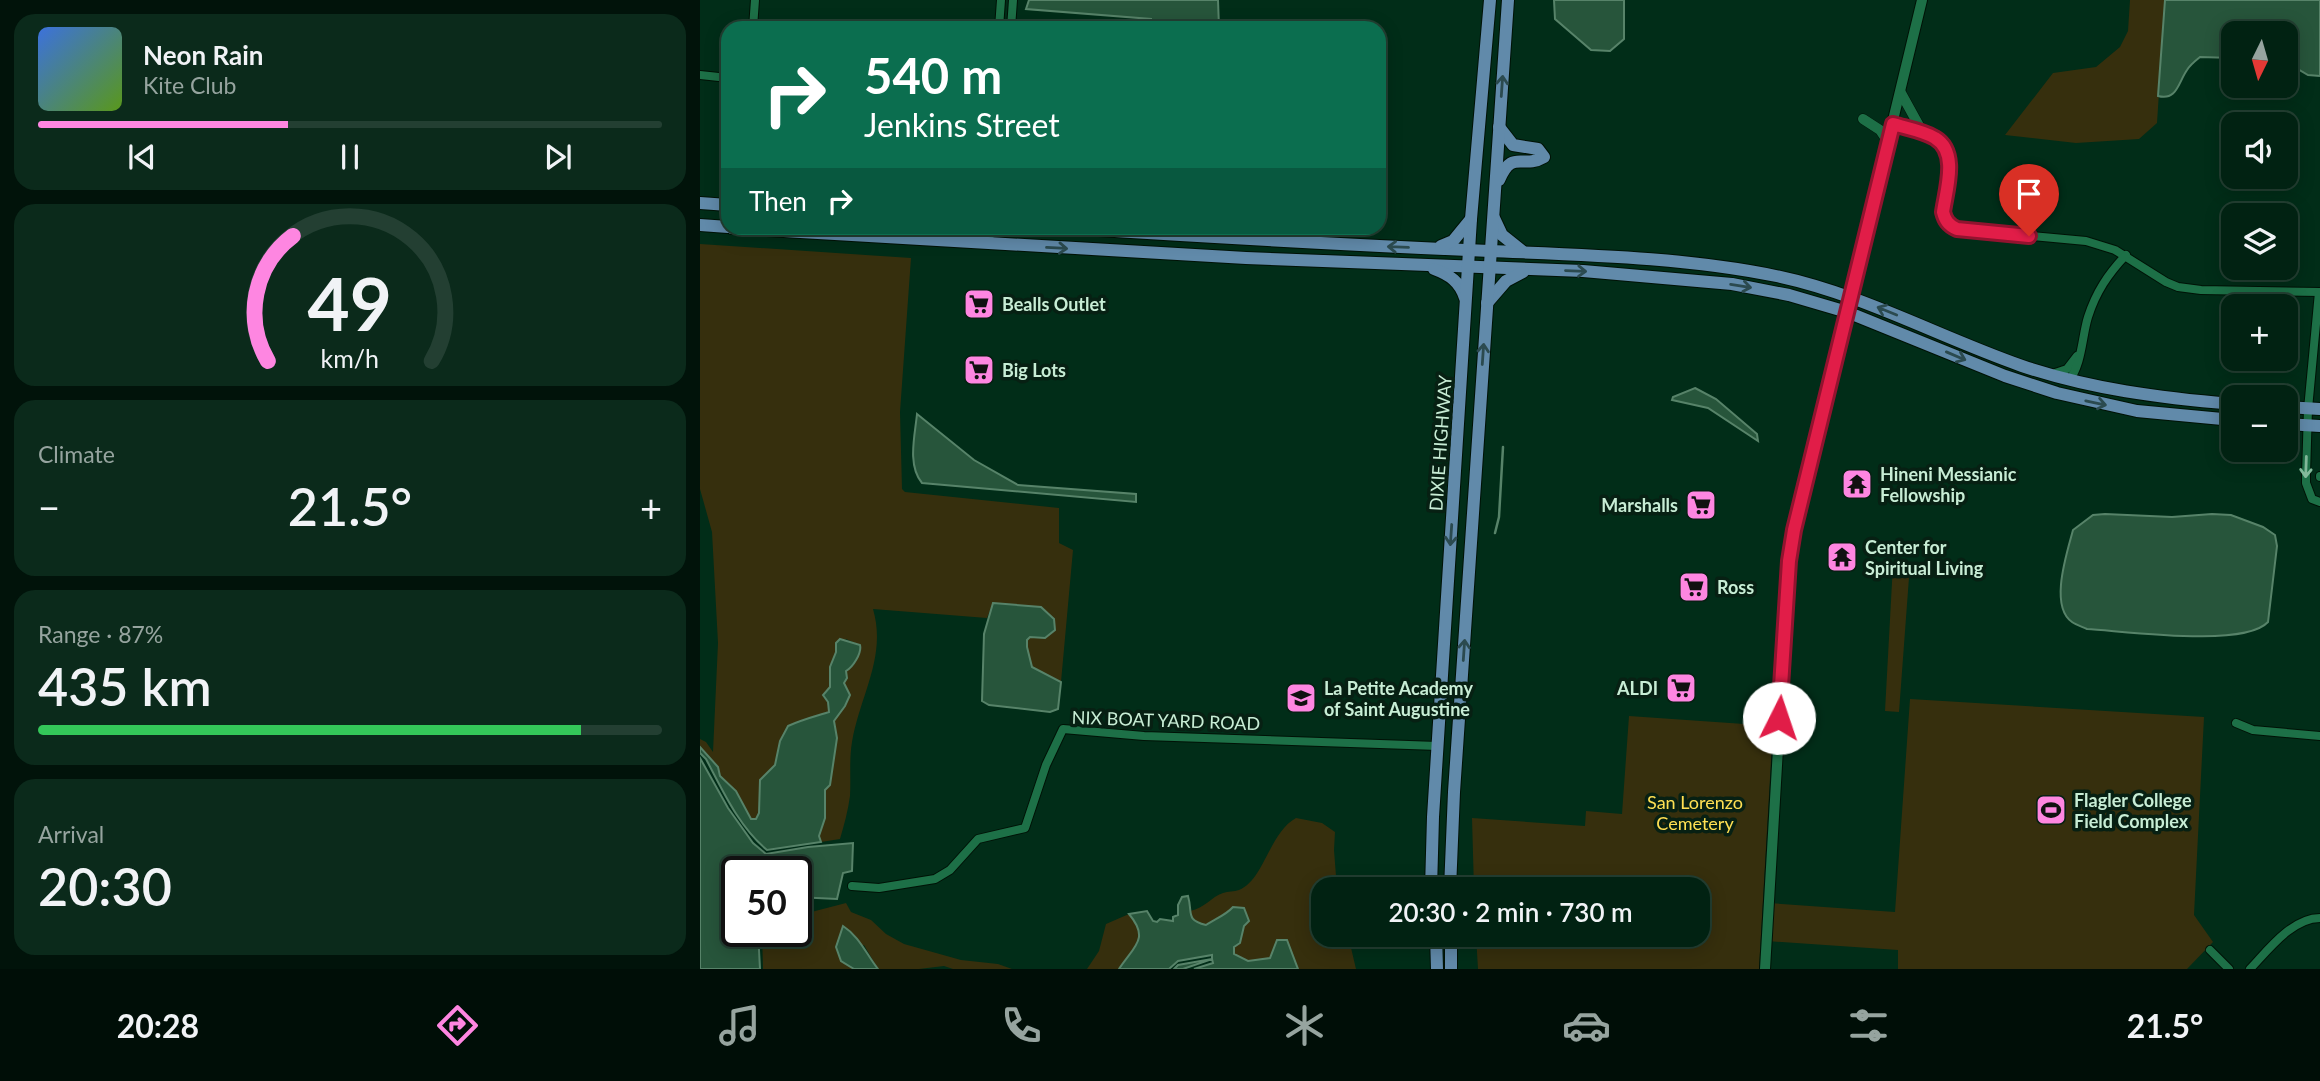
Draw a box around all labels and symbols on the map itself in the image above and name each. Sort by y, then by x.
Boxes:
north arrow [2221,21,2298,98]
one-way arrow [1496,75,1509,97]
pin [1999,164,2059,236]
one-way arrow [1386,240,1409,253]
one-way arrow [1046,241,1069,254]
one-way arrow [1564,265,1587,278]
one-way arrow [1729,280,1752,293]
supermarket icon: Bealls Outlet [962,287,996,321]
place label: Bealls Outlet [1002,293,1106,315]
one-way arrow [1877,303,1898,316]
one-way arrow [1477,343,1490,366]
one-way arrow [1945,350,1967,363]
supermarket icon: Big Lots [962,353,996,387]
place label: Big Lots [1002,359,1066,381]
street label: DIXIE HIGHWAY [1424,374,1456,512]
one-way arrow [2084,396,2107,410]
one-way arrow [2300,455,2313,478]
place label: Hineni Messianic Fellowship [1880,463,2017,506]
temple icon: Hineni Messianic Fellowship [1840,467,1874,501]
supermarket icon: Marshalls [1684,488,1718,522]
place label: Marshalls [1601,494,1678,516]
one-way arrow [1444,524,1457,546]
place label: Center for Spiritual Living [1865,536,1984,579]
temple icon: Center for Spiritual Living [1825,540,1859,574]
supermarket icon: Ross [1677,570,1711,604]
place label: Ross [1717,576,1754,598]
one-way arrow [1458,639,1471,661]
supermarket icon: ALDI [1664,671,1698,705]
place label: La Petite Academy of Saint Augustine [1324,677,1473,720]
place label: ALDI [1616,677,1658,699]
school or university icon: La Petite Academy of Saint Augustine [1284,681,1318,715]
position arrow [1742,681,1816,755]
street label: NIX BOAT YARD ROAD [1071,706,1261,734]
place label: Flagler College Field Complex [2074,789,2192,832]
park label: San Lorenzo Cemetery [1647,791,1743,834]
sports icon: Flagler College Field Complex [2034,793,2068,827]
speed limit sign: 50 [721,856,812,947]

